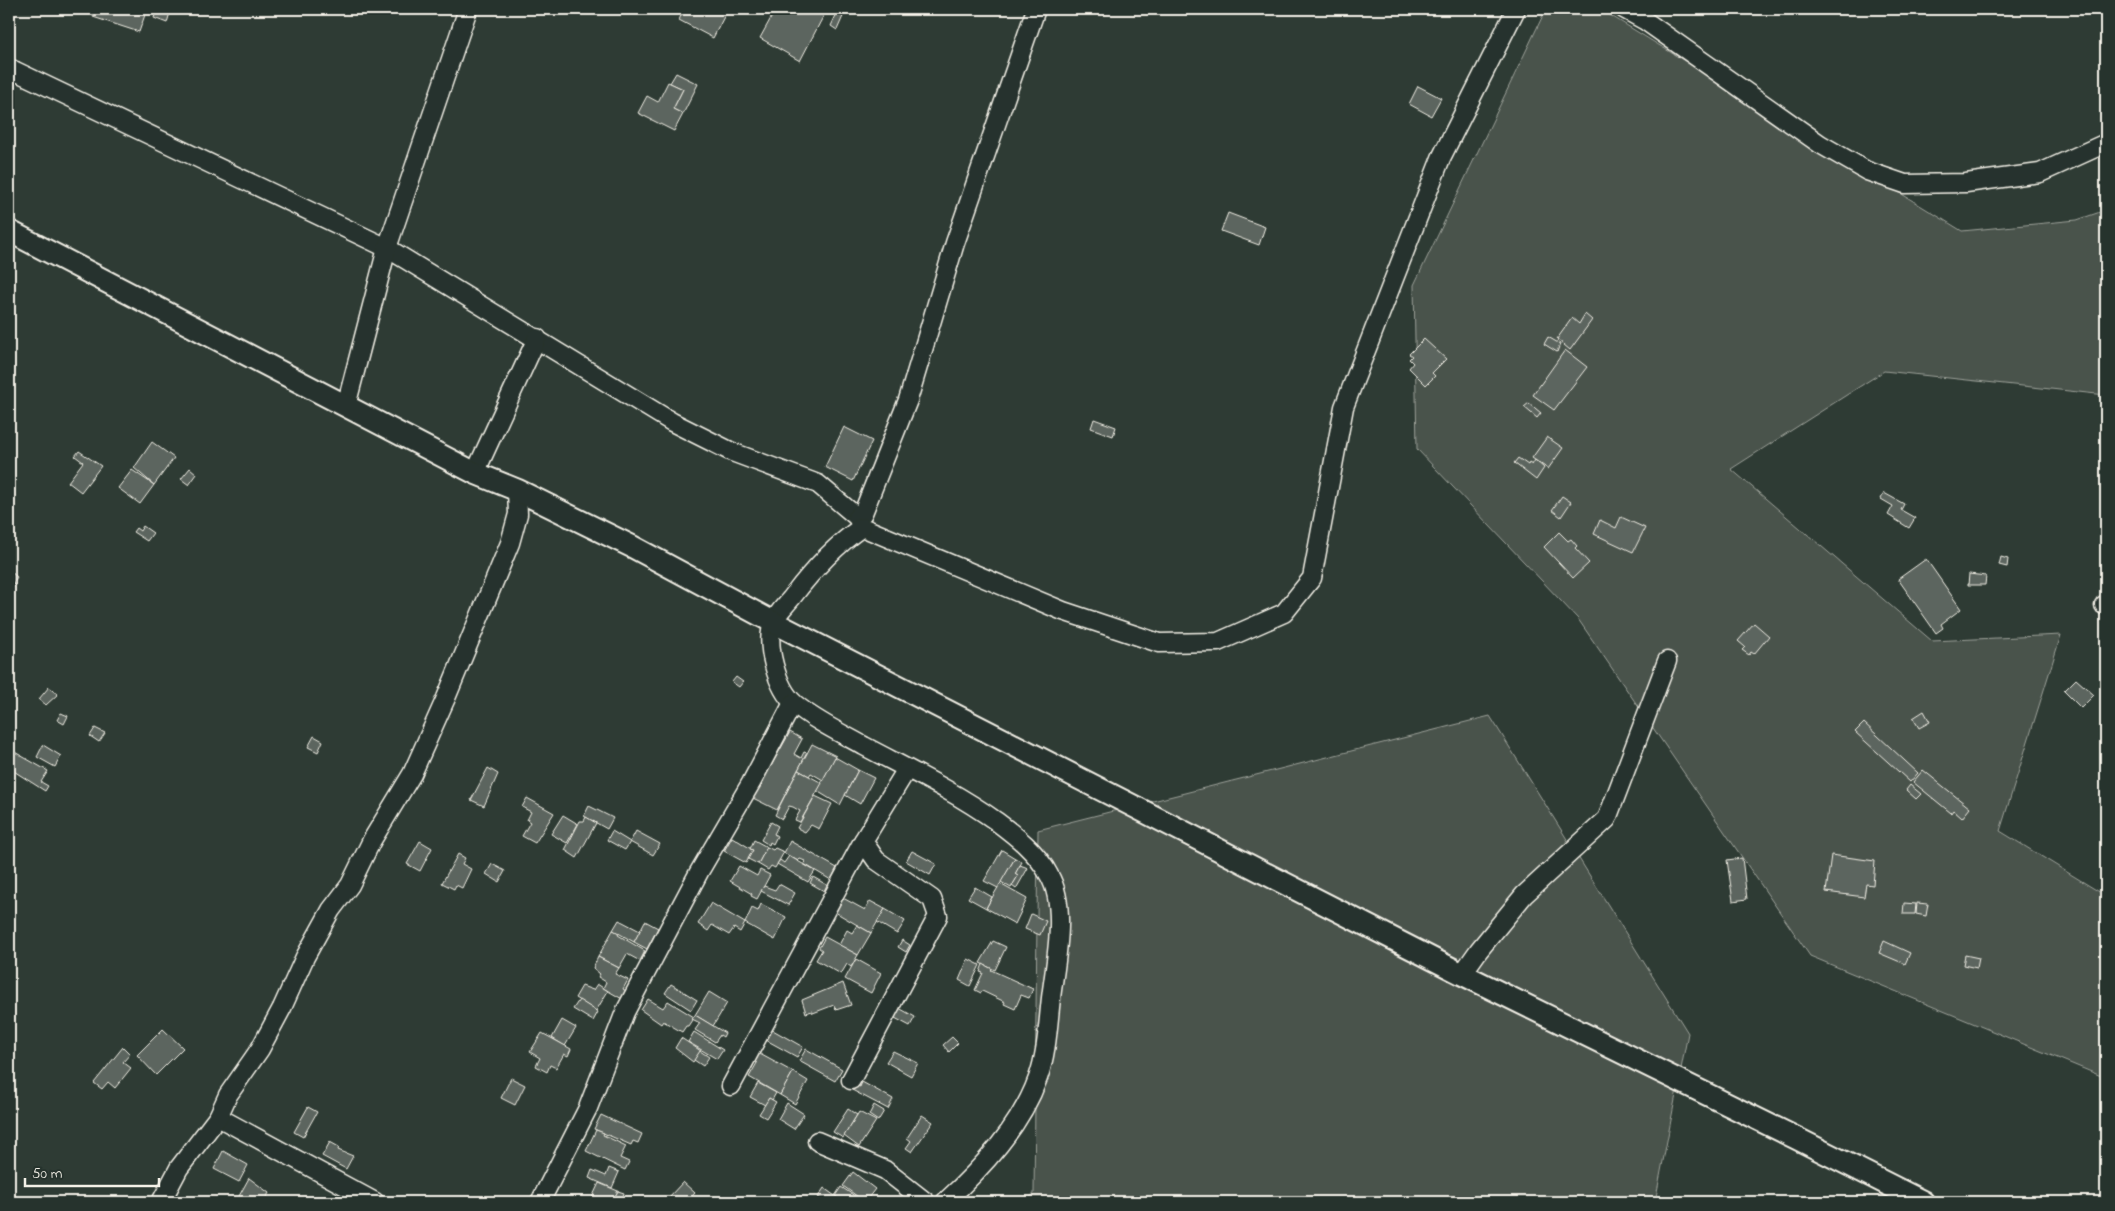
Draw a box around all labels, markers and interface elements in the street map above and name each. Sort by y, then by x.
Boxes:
scale bar [25,1156,159,1188]
text: 50 m [32,1163,63,1185]

